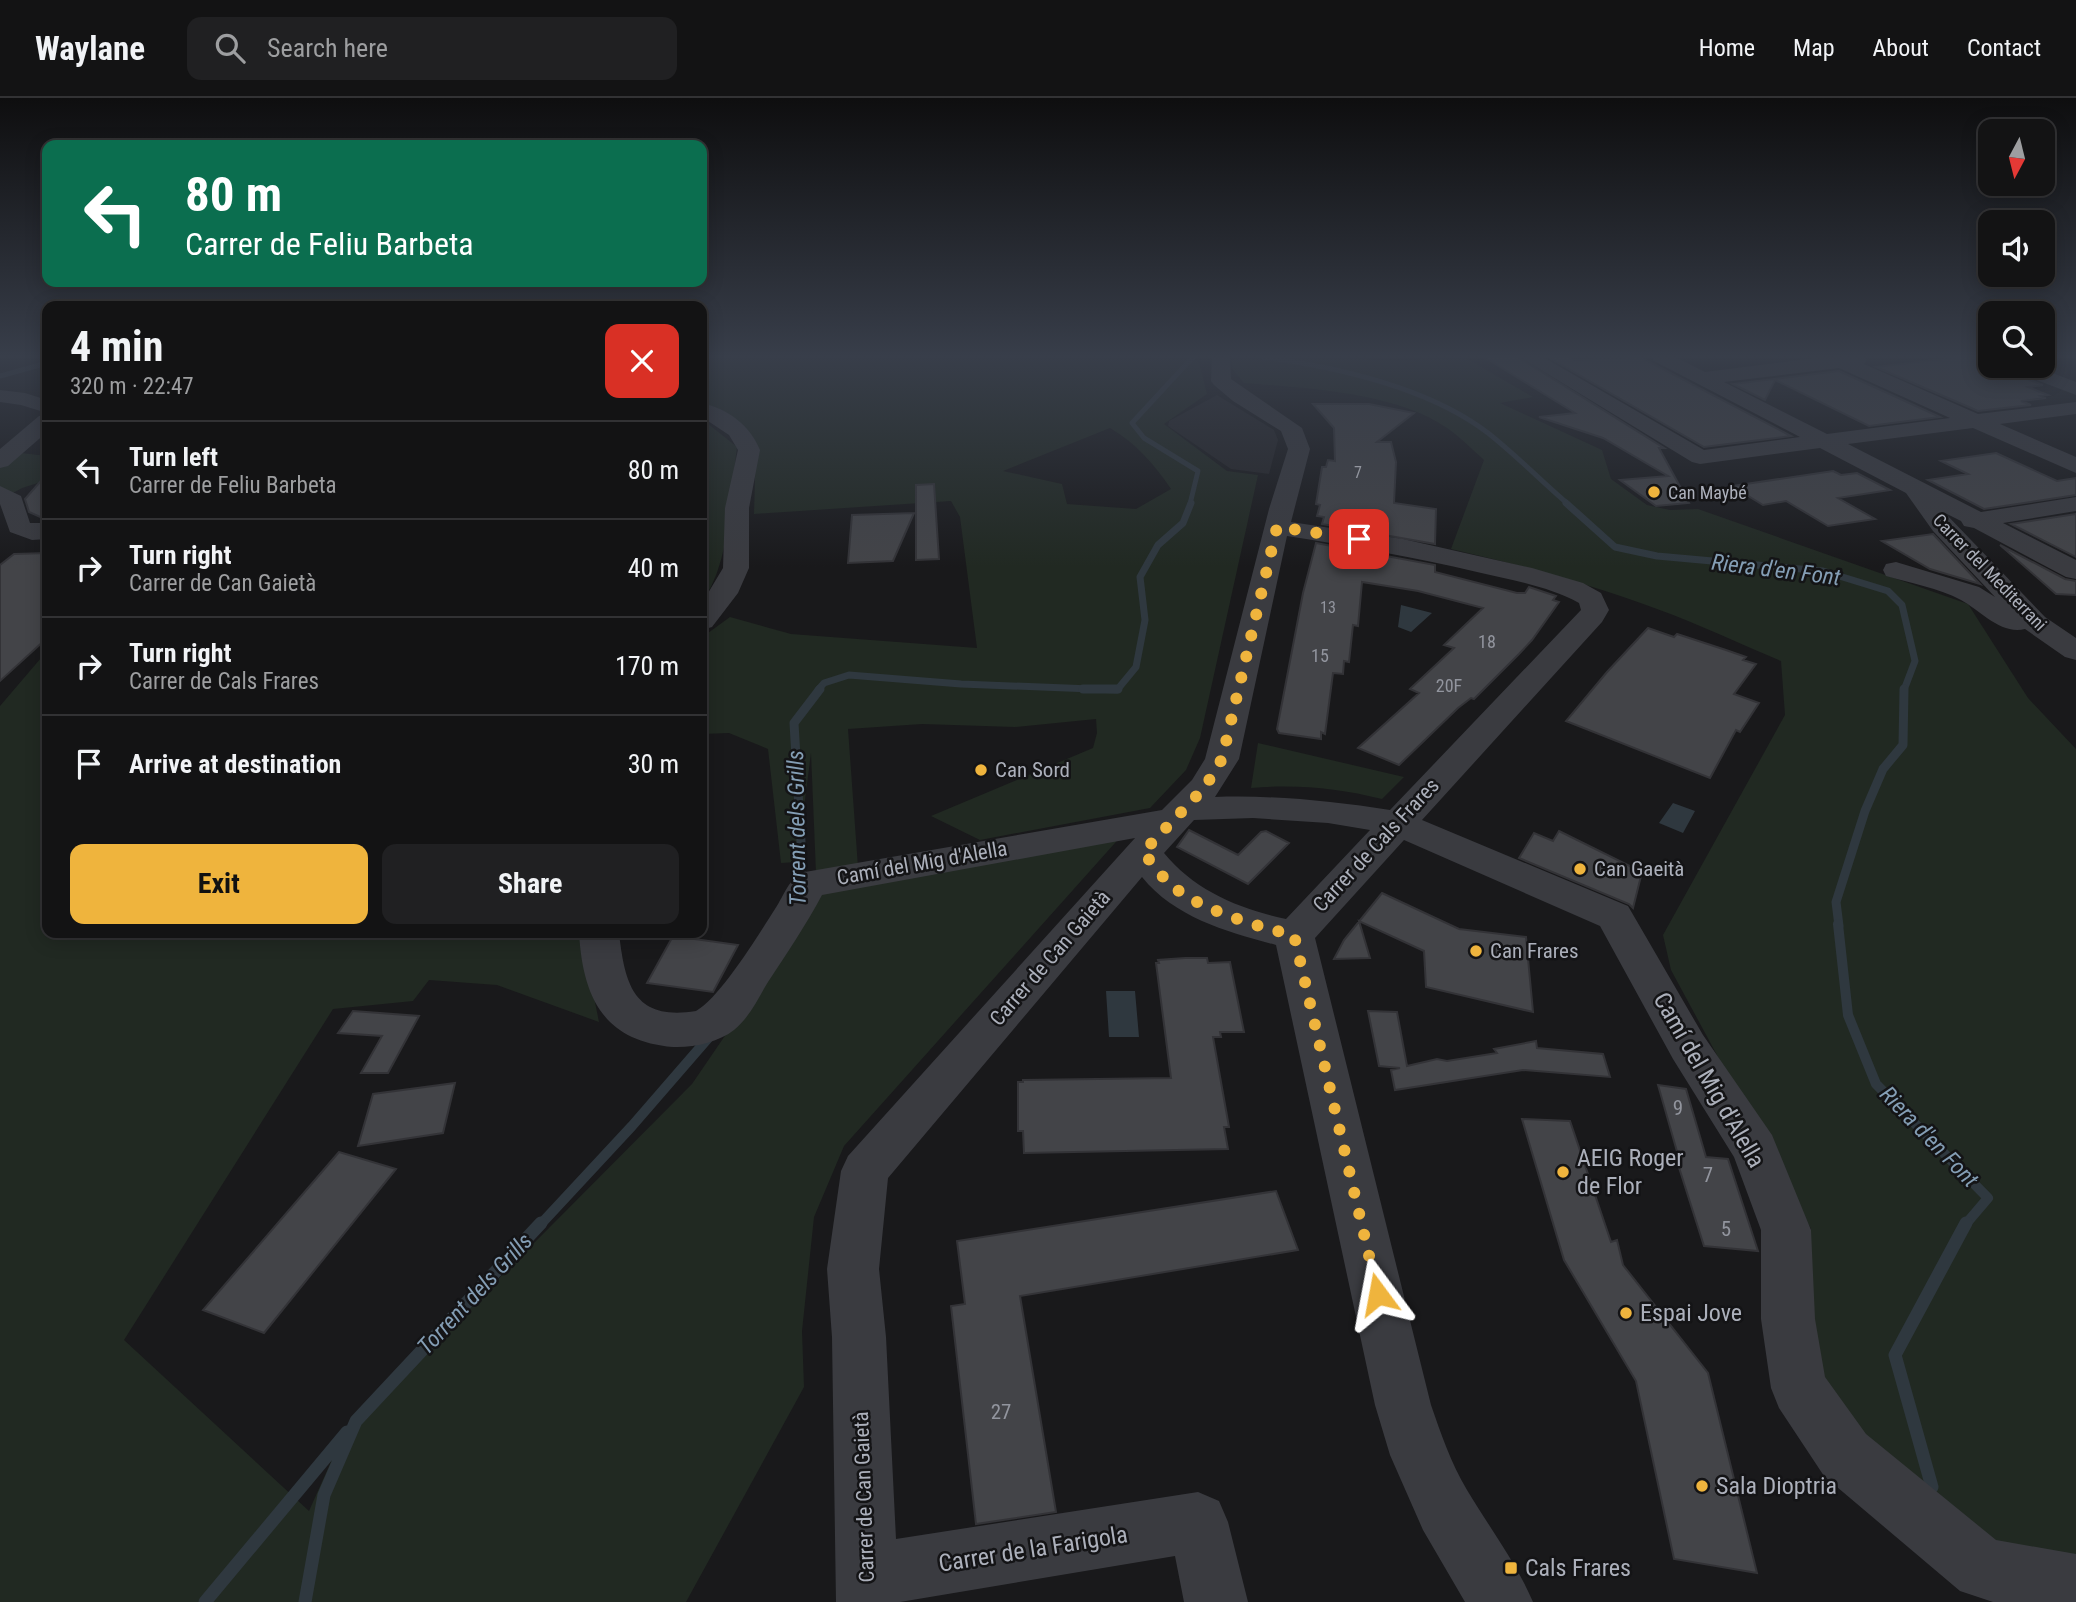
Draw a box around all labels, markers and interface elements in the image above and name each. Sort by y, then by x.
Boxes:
search box [187,17,677,80]
text: Waylane [35,29,145,68]
icon: search [211,29,249,67]
text: Search here [267,33,388,63]
text: Home [1699,34,1755,62]
text: Map [1793,34,1835,62]
text: About [1873,34,1929,62]
text: Contact [1967,34,2041,62]
north arrow [1978,119,2054,196]
map controls [1978,119,2055,378]
text: 80 m [185,166,282,223]
icon: left [70,168,161,259]
button: sound [1978,210,2055,287]
text: Carrer de Feliu Barbeta [185,225,474,263]
button: search [1978,301,2055,378]
text: 4 min [70,322,163,371]
button: close [605,324,679,398]
text: 320 m · 22:47 [70,373,194,400]
text: Turn left [129,442,218,472]
icon: left [70,451,108,489]
text: 80 m [628,455,679,485]
house number: 7 [1354,463,1362,482]
text: Carrer de Feliu Barbeta [129,472,336,499]
place label: Can Maybé [1668,482,1747,503]
marker: Can Maybé [1646,484,1662,500]
pin [1329,509,1389,569]
street label: Carrer del Mediterrani [1929,509,2051,635]
icon: arrive [1340,520,1378,558]
text: Turn right [129,540,231,570]
icon: right [70,549,108,587]
water label: Riera d'en Font [1710,549,1842,591]
text: 40 m [628,553,679,583]
text: Carrer de Can Gaietà [129,570,316,597]
house number: 13 [1320,598,1336,617]
house number: 18 [1478,631,1496,652]
text: Turn right [129,638,231,668]
house number: 15 [1311,645,1329,666]
icon: right [70,647,108,685]
text: 170 m [615,651,679,681]
text: Carrer de Cals Frares [129,668,319,695]
house number: 20F [1436,675,1463,696]
icon: arrive [70,745,108,783]
text: Arrive at destination [129,749,341,779]
text: 30 m [628,749,679,779]
water label: Torrent dels Grills [782,750,812,906]
place label: Can Sord [995,758,1070,782]
marker: Can Sord [973,762,989,778]
street label: Carrer de Cals Frares [1308,773,1444,917]
street label: Camí del Mig d'Alella [835,836,1009,890]
button: Exit [70,844,368,924]
button: Share [382,844,679,924]
place label: Can Gaeità [1594,857,1684,881]
marker: Can Gaeità [1572,861,1588,877]
street label: Carrer de Can Gaietà [985,886,1115,1030]
place label: Can Frares [1490,939,1578,963]
marker: Can Frares [1468,943,1484,959]
street label: Camí del Mig d'Alella [1648,988,1770,1172]
water label: Riera d'en Font [1874,1081,1984,1193]
house number: 9 [1673,1096,1683,1120]
place label: AEIG Roger de Flor [1577,1144,1684,1200]
house number: 7 [1703,1163,1713,1187]
marker: AEIG Roger de Flor [1555,1164,1571,1180]
house number: 5 [1721,1217,1731,1241]
water label: Torrent dels Grills [412,1228,538,1360]
position arrow [1341,1257,1415,1331]
place label: Espai Jove [1640,1299,1742,1327]
marker: Espai Jove [1618,1305,1634,1321]
house number: 27 [991,1400,1011,1424]
street label: Carrer de Can Gaietà [849,1411,879,1583]
place label: Sala Dioptria [1716,1472,1837,1500]
marker: Sala Dioptria [1694,1478,1710,1494]
street label: Carrer de la Farigola [936,1520,1130,1578]
place label: Cals Frares [1525,1554,1631,1582]
marker: Cals Frares [1503,1560,1519,1576]

